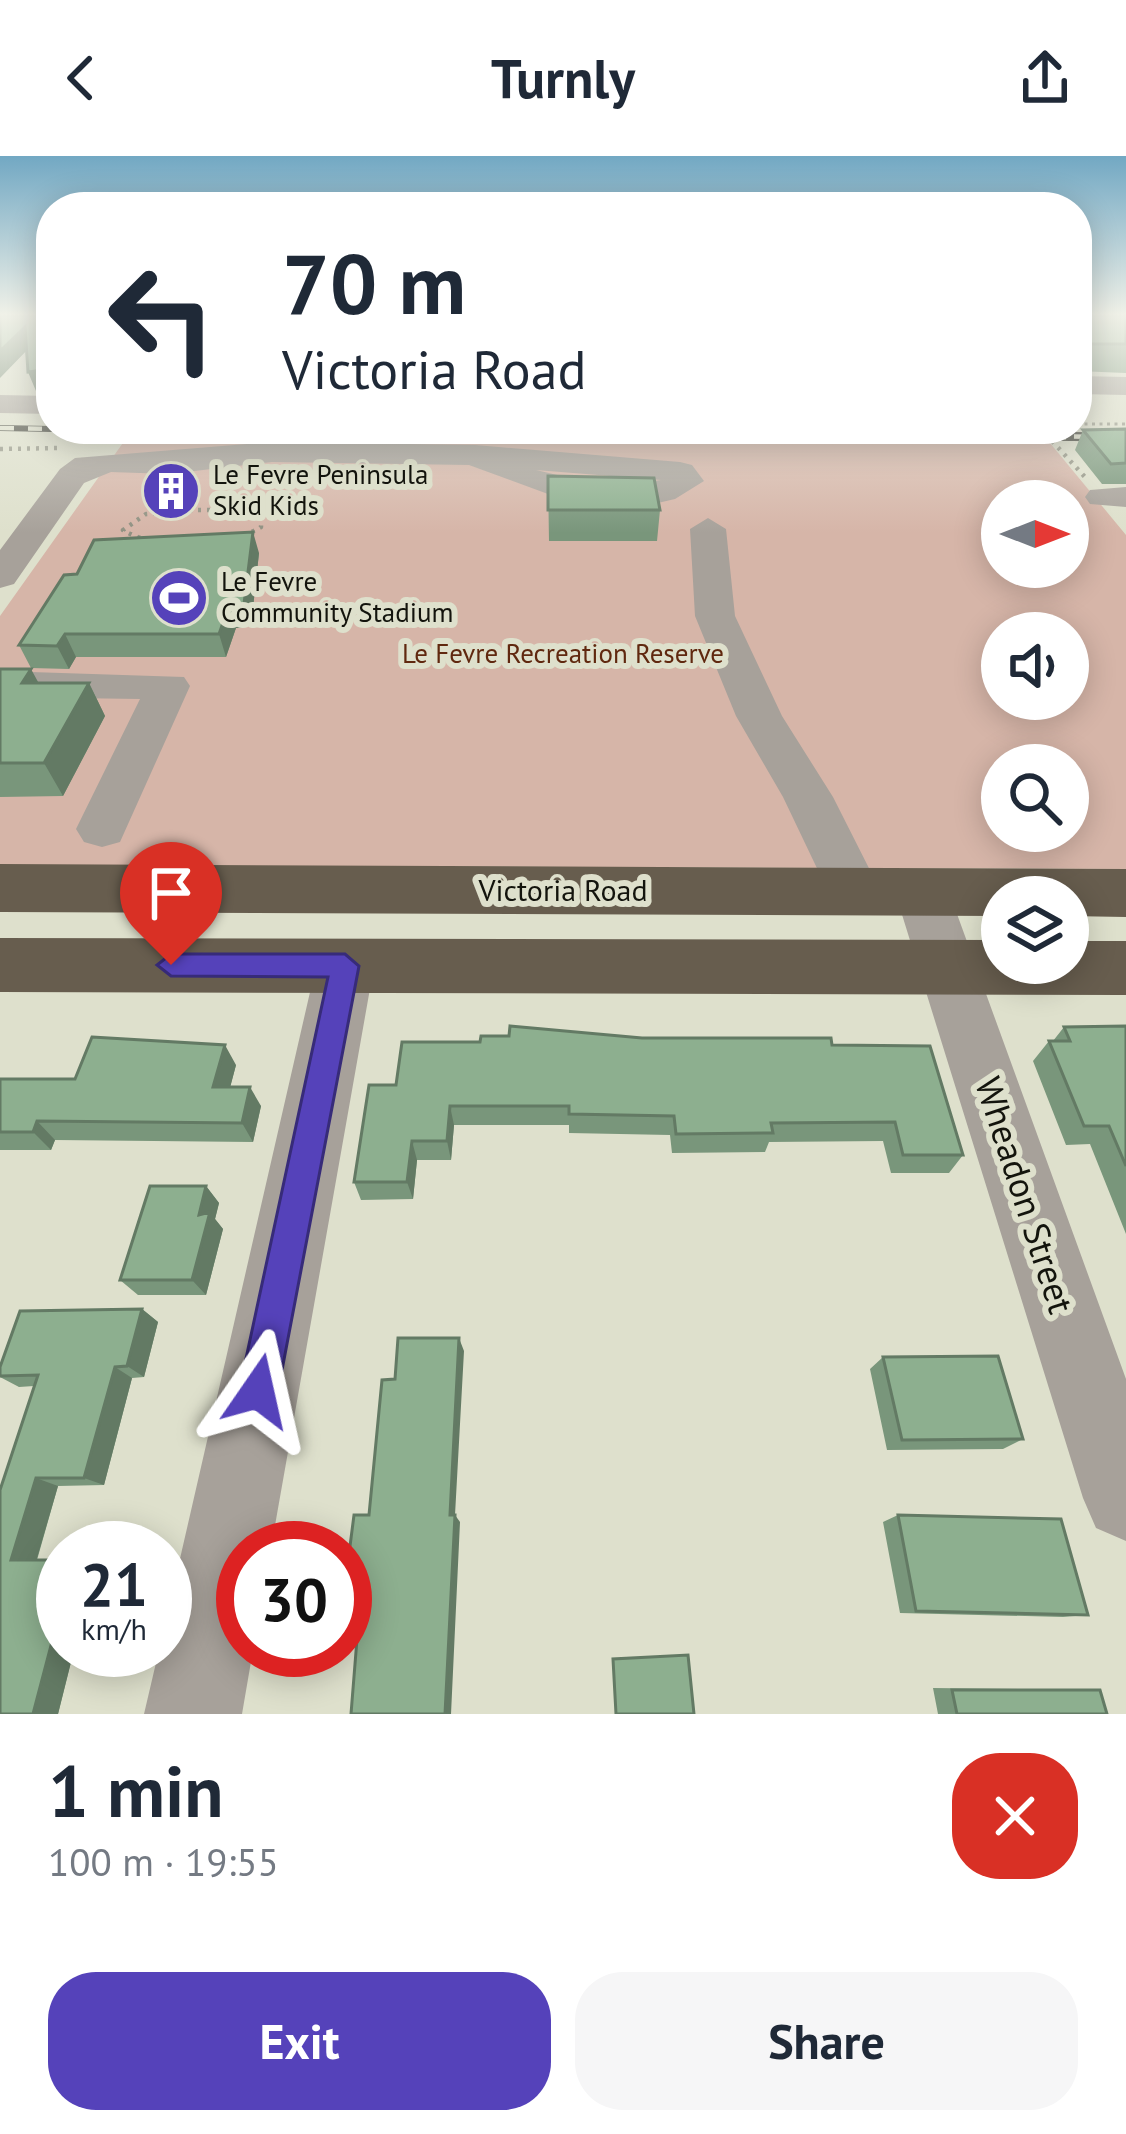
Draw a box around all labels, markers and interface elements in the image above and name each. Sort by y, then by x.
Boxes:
text: Turnly [491,43,635,113]
icon: back [48,45,114,111]
icon: share [1012,45,1078,111]
text: 70 m [282,228,466,337]
icon: left [84,240,240,396]
text: Victoria Road [282,334,587,404]
place label: Le Fevre Peninsula Skid Kids [213,457,428,522]
building icon: Le Fevre Peninsula Skid Kids [140,460,202,522]
north arrow [981,480,1089,588]
map controls [981,480,1089,984]
place label: Le Fevre Community Stadium [221,564,453,629]
sports icon: Le Fevre Community Stadium [148,567,210,629]
button: sound [981,612,1089,720]
park label: Le Fevre Recreation Reserve [402,636,724,670]
button: search [981,744,1089,852]
pin [120,842,222,965]
icon: arrive [138,860,204,926]
street label: Victoria Road [477,870,648,909]
button: layers [981,876,1089,984]
street label: Wheadon Street [965,1071,1086,1319]
position arrow [195,1328,321,1454]
speed limit sign: 30 [216,1521,372,1677]
text: 21 [80,1545,148,1623]
text: km/h [81,1609,147,1648]
text: 1 min [48,1744,224,1837]
button: close [952,1753,1078,1879]
text: 100 m · 19:55 [48,1836,279,1887]
button: Exit [48,1972,551,2110]
button: Share [575,1972,1078,2110]

